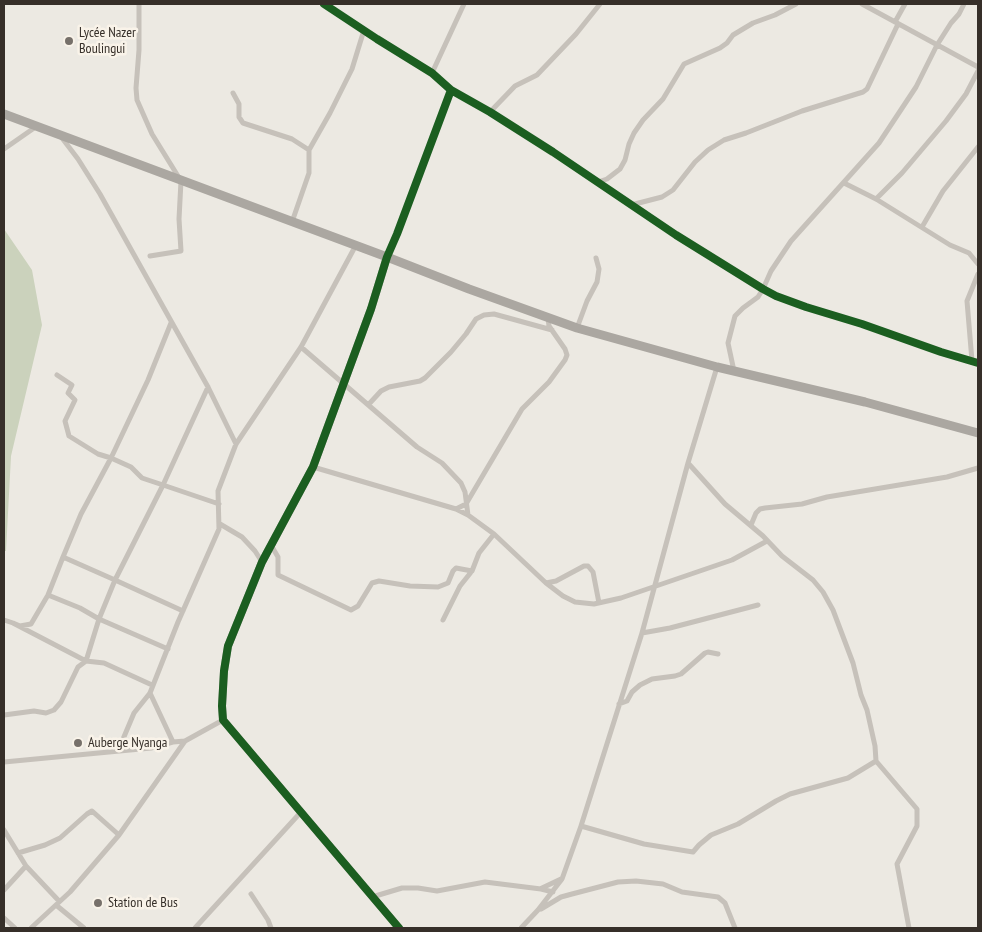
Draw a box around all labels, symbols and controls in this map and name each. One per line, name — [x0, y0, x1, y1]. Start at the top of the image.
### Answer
place label: Lycée Nazer Boulingui — [79, 25, 136, 58]
marker: Lycée Nazer Boulingui — [63, 35, 75, 47]
place label: Auberge Nyanga — [88, 735, 167, 751]
marker: Auberge Nyanga — [72, 737, 84, 749]
place label: Station de Bus — [108, 895, 178, 911]
marker: Station de Bus — [92, 897, 104, 909]

